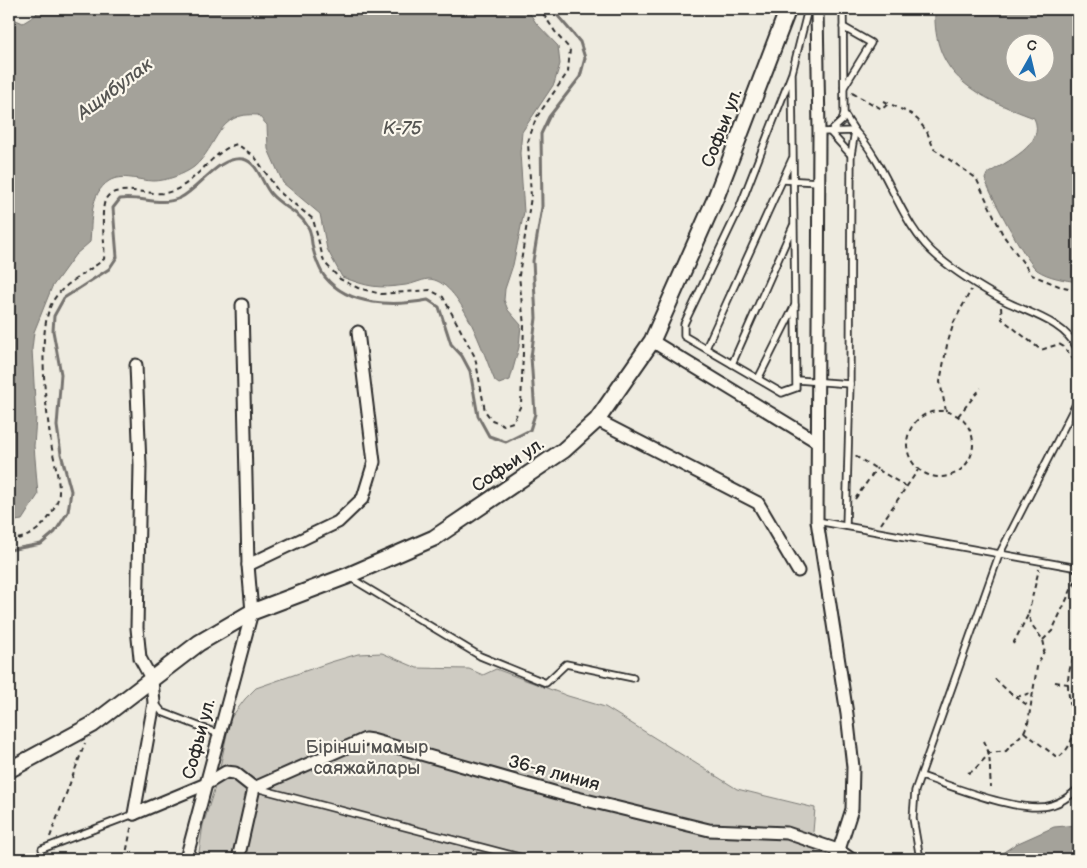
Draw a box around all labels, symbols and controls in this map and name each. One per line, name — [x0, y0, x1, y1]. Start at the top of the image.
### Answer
north arrow — [1004, 32, 1054, 82]
text: С — [1026, 37, 1038, 55]
water label: Ащибулак — [72, 52, 158, 126]
street label: Софьи ул. — [697, 86, 747, 170]
water label: К-75 — [383, 117, 423, 140]
street label: Софьи ул. — [468, 433, 548, 497]
street label: Софьи ул. — [178, 696, 220, 782]
park label: Бірінші мамыр саяжайлары — [306, 737, 428, 779]
street label: 36-я линия — [506, 751, 602, 795]

